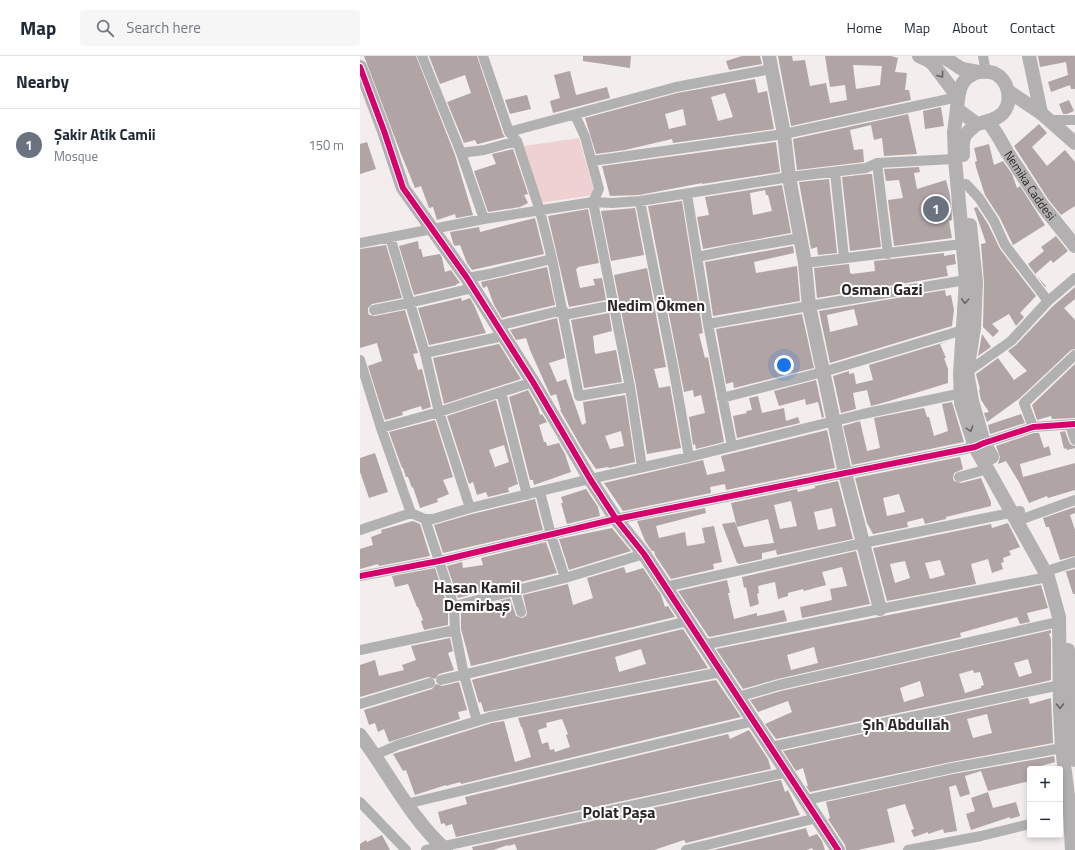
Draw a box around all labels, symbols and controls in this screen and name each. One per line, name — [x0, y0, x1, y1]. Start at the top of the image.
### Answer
search box — [80, 10, 360, 46]
text: Map — [20, 13, 56, 42]
text: Search here — [126, 16, 201, 39]
icon: search — [94, 17, 116, 39]
text: Home — [847, 17, 882, 38]
text: Map — [904, 17, 930, 38]
text: About — [952, 17, 988, 38]
text: Contact — [1010, 17, 1055, 38]
text: Nearby — [16, 69, 69, 95]
one-way arrow — [936, 70, 943, 77]
text: Şakir Atik Camii — [54, 123, 156, 146]
text: 1 — [25, 135, 33, 155]
text: 150 m — [308, 135, 344, 155]
text: Mosque — [54, 146, 98, 166]
street label: Nemika Caddesi — [1000, 147, 1061, 224]
pin: 1 — [923, 194, 949, 224]
district label: Osman Gazi — [841, 277, 923, 301]
district label: Nedim Ökmen — [607, 293, 705, 317]
one-way arrow — [960, 298, 969, 304]
your location — [774, 355, 794, 375]
one-way arrow — [965, 426, 974, 433]
district label: Hasan Kamil Demirbaş — [434, 575, 520, 617]
one-way arrow — [1056, 703, 1064, 709]
district label: Şıh Abdullah — [863, 712, 949, 736]
map controls — [1027, 766, 1063, 838]
button: + — [1027, 766, 1063, 802]
district label: Polat Paşa — [582, 800, 656, 824]
button: − — [1027, 802, 1063, 838]

